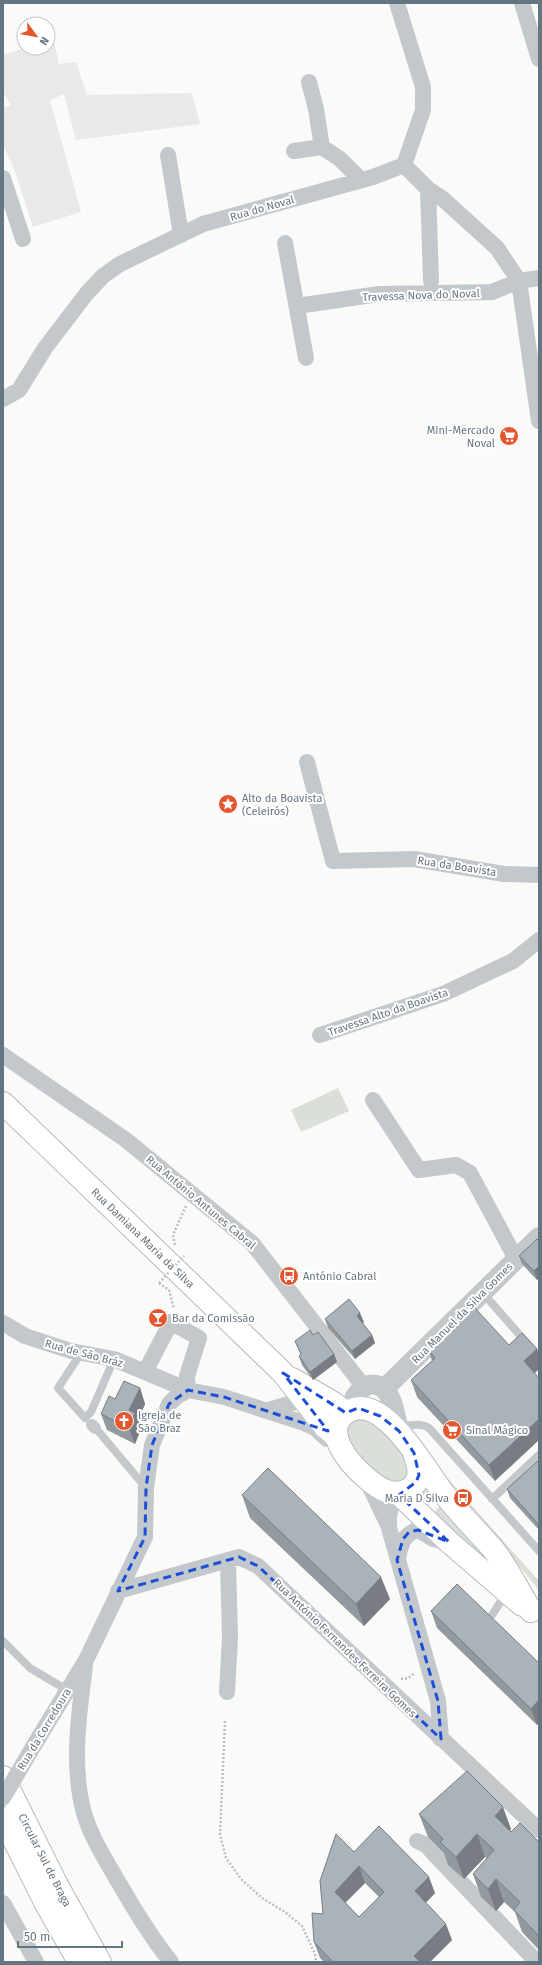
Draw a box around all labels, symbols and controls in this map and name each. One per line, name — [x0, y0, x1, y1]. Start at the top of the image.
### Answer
north arrow — [16, 16, 56, 56]
text: N — [37, 34, 52, 48]
street label: Rua do Noval — [229, 193, 296, 224]
street label: Travessa Nova do Noval — [362, 287, 480, 304]
place label: Mini-Mercado Noval — [427, 424, 495, 450]
supermarket icon: Mini-Mercado Noval — [498, 425, 520, 447]
place label: Alto da Boavista (Celeirós) — [242, 792, 323, 818]
place icon: Alto da Boavista (Celeirós) — [217, 793, 239, 815]
street label: Rua da Boavista — [416, 854, 497, 879]
street label: Travessa Alto da Boavista — [327, 986, 450, 1039]
street label: Rua António Antunes Cabral — [143, 1153, 258, 1252]
street label: Rua Damiana Maria da Silva — [88, 1186, 197, 1291]
street label: Rua Manuel da Silva Gomes — [409, 1260, 515, 1366]
bus stop icon: António Cabral — [278, 1265, 300, 1287]
place label: António Cabral — [303, 1270, 376, 1283]
bar icon: Bar da Comissão — [147, 1307, 169, 1329]
place label: Bar da Comissão — [172, 1312, 255, 1325]
street label: Rua de São Bráz — [43, 1337, 124, 1370]
place label: Igreja de São Braz — [138, 1409, 181, 1435]
church icon: Igreja de São Braz — [113, 1410, 135, 1432]
supermarket icon: Sinal Mágico — [441, 1419, 463, 1441]
place label: Sinal Mágico — [466, 1424, 528, 1437]
bus stop icon: Maria D Silva — [452, 1487, 474, 1509]
place label: Maria D Silva — [385, 1492, 449, 1505]
street label: Rua António Fernandes Ferreira Gomes — [271, 1576, 419, 1720]
street label: Rua da Corredoura — [15, 1686, 74, 1773]
street label: Circular Sul de Braga — [15, 1811, 74, 1909]
scale bar — [18, 1923, 122, 1949]
text: 50 m — [24, 1930, 50, 1944]

